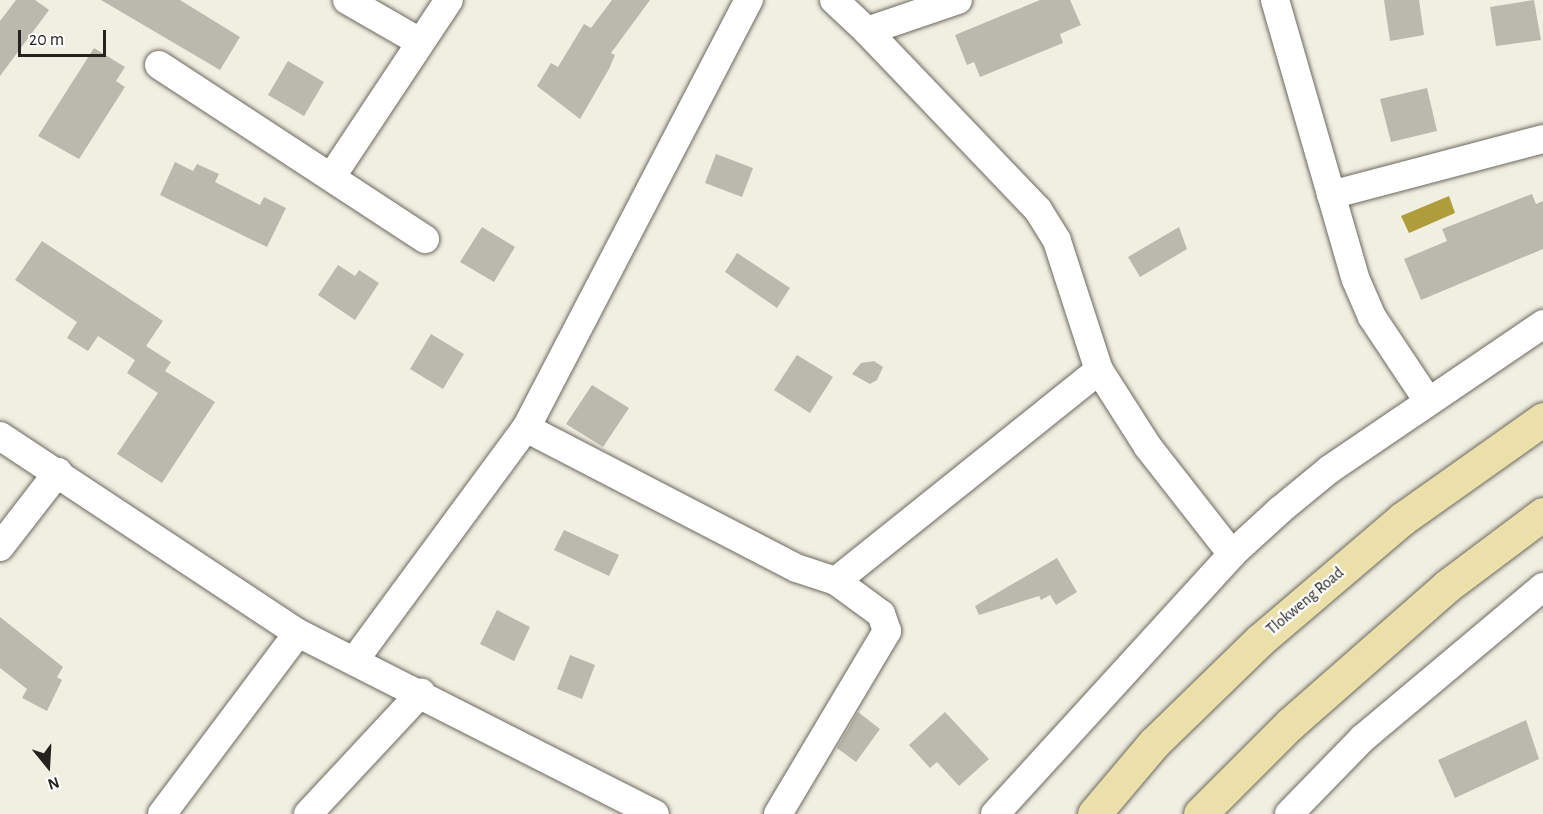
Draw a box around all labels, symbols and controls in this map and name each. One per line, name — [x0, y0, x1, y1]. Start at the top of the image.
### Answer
scale bar — [21, 18, 110, 56]
text: 20 m — [29, 31, 64, 49]
street label: Tlokweng Road — [1262, 563, 1348, 639]
north arrow — [18, 736, 78, 796]
text: N — [46, 774, 61, 792]

